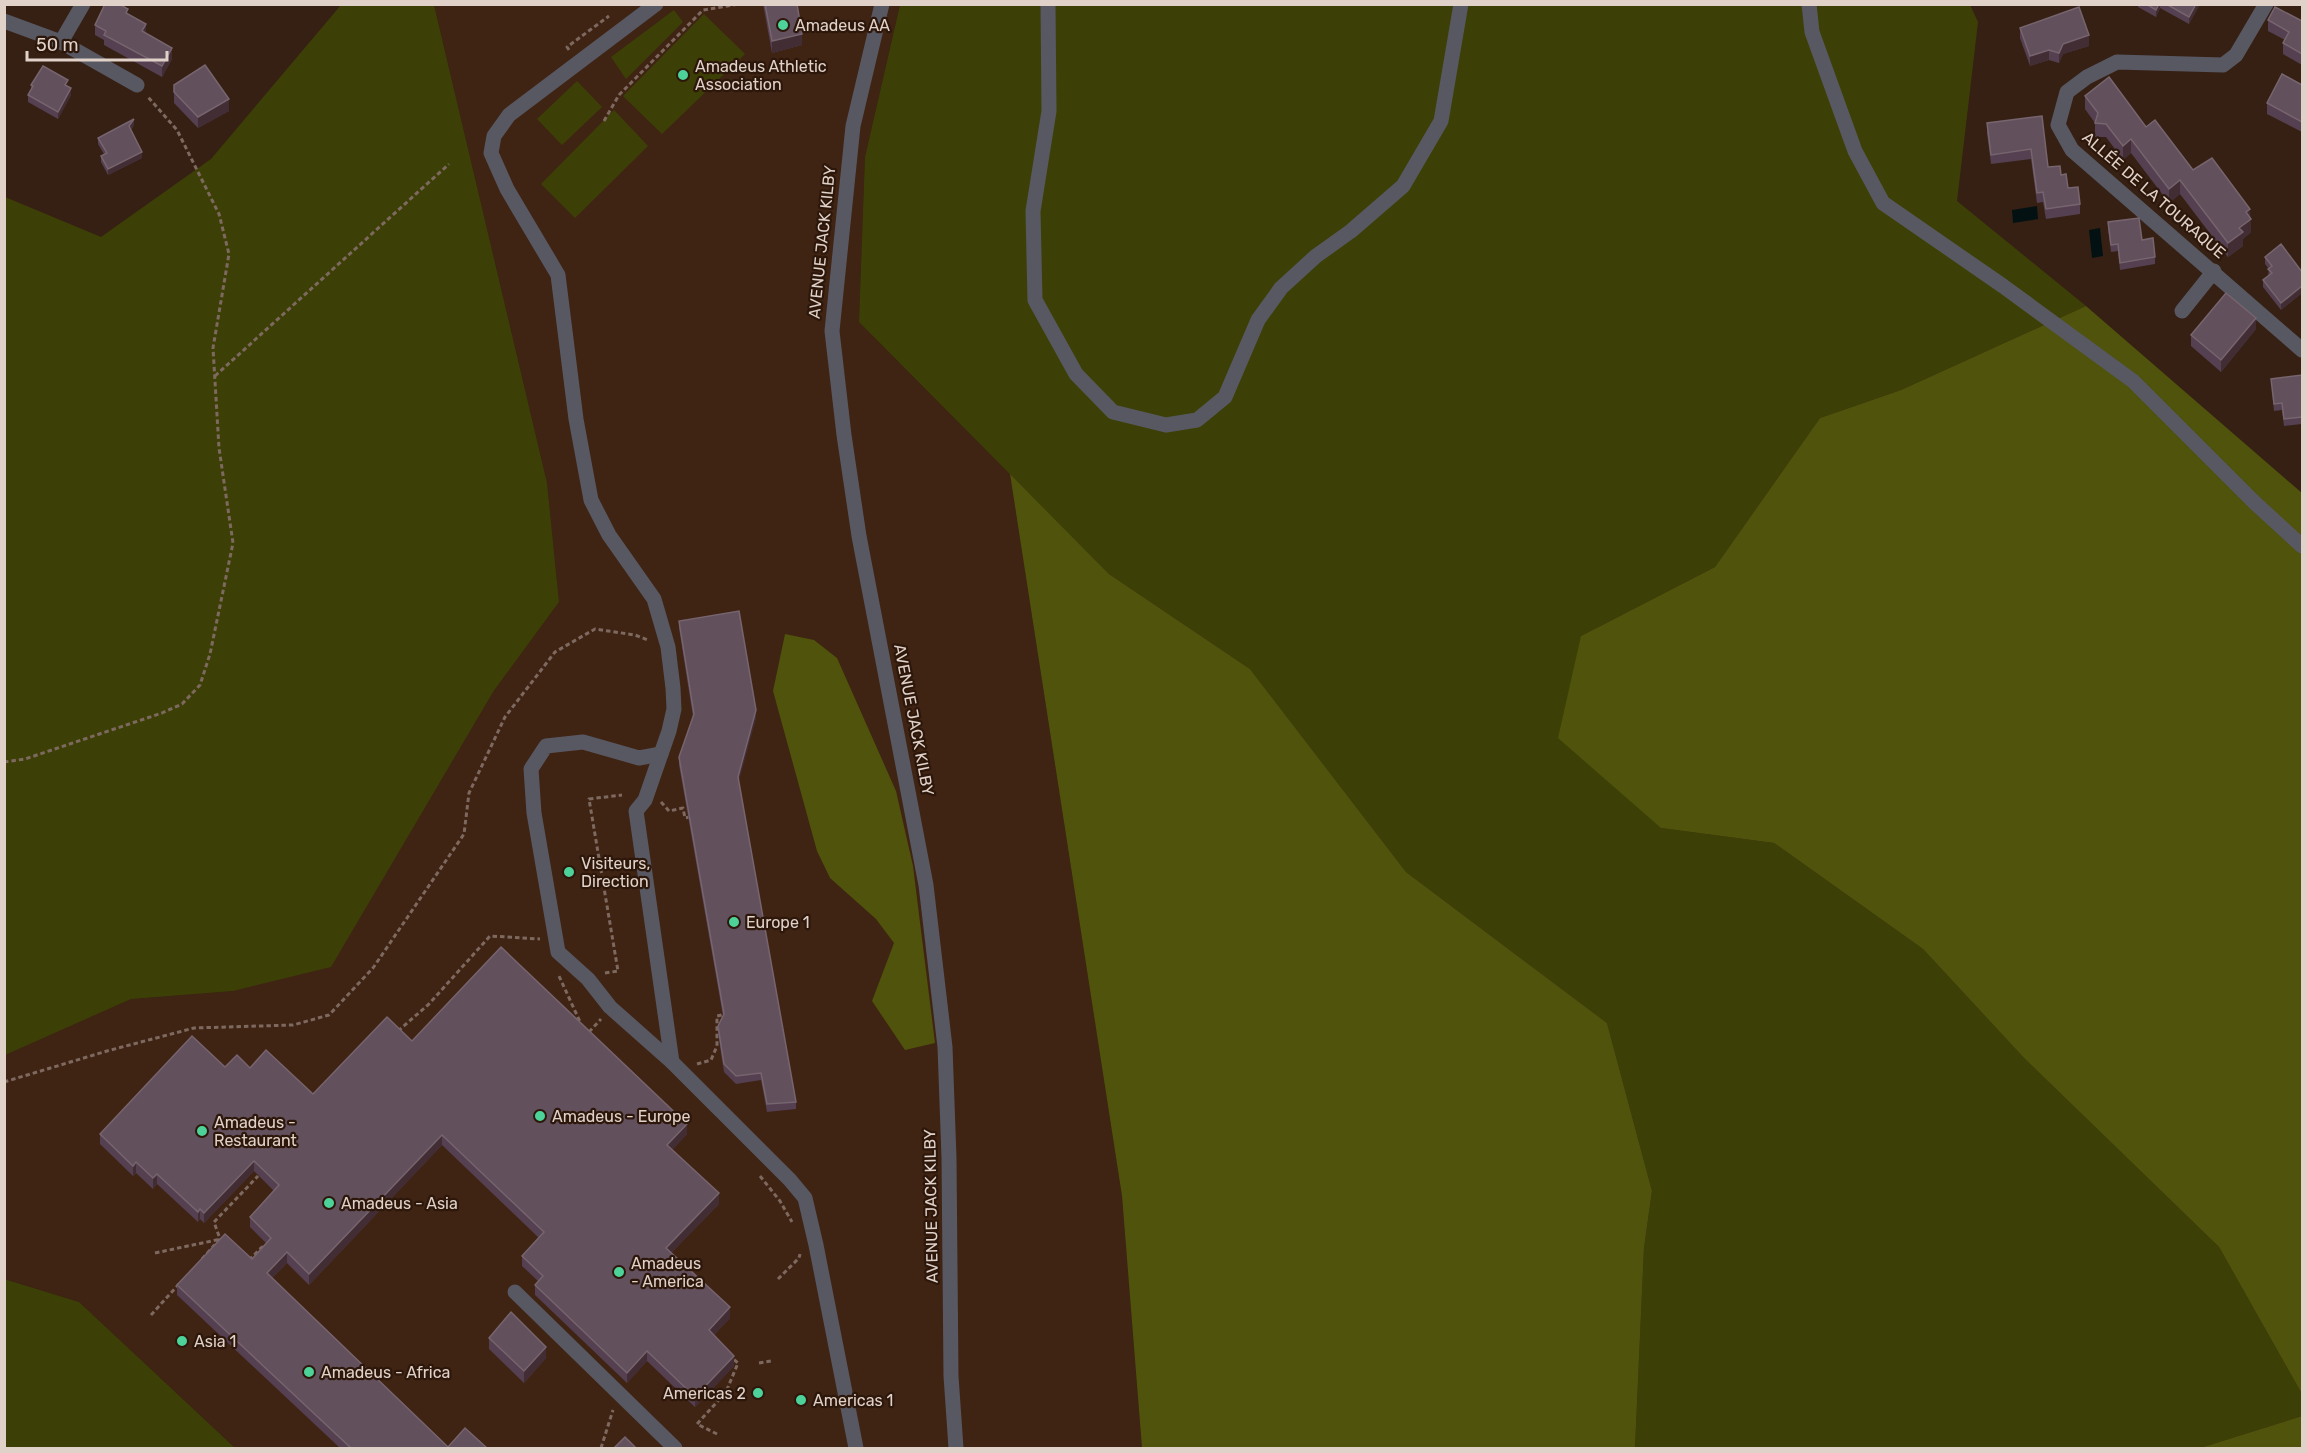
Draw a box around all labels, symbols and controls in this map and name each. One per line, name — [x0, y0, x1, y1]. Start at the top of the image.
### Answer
place label: Amadeus AA — [795, 16, 890, 35]
marker: Amadeus AA — [776, 18, 790, 32]
scale bar — [27, 24, 166, 62]
text: 50 m — [36, 34, 79, 56]
place label: Amadeus Athletic Association — [695, 57, 827, 94]
marker: Amadeus Athletic Association — [676, 68, 690, 82]
street label: ALLÉE DE LA TOURAQUE — [2079, 128, 2229, 262]
street label: AVENUE JACK KILBY — [804, 164, 840, 320]
street label: AVENUE JACK KILBY — [890, 642, 938, 798]
place label: Visiteurs, Direction — [581, 854, 650, 891]
marker: Visiteurs, Direction — [562, 865, 576, 879]
place label: Europe 1 — [746, 913, 810, 932]
marker: Europe 1 — [727, 915, 741, 929]
place label: Amadeus - Europe — [552, 1107, 691, 1126]
marker: Amadeus - Europe — [533, 1109, 547, 1123]
place label: Amadeus - Restaurant — [214, 1113, 297, 1150]
marker: Amadeus - Restaurant — [195, 1124, 209, 1138]
street label: AVENUE JACK KILBY — [920, 1129, 942, 1283]
place label: Amadeus - Asia — [341, 1194, 458, 1213]
marker: Amadeus - Asia — [322, 1196, 336, 1210]
place label: Amadeus - America — [631, 1254, 704, 1291]
marker: Amadeus - America — [612, 1265, 626, 1279]
place label: Asia 1 — [194, 1332, 236, 1351]
marker: Asia 1 — [175, 1334, 189, 1348]
place label: Amadeus - Africa — [321, 1363, 450, 1382]
marker: Amadeus - Africa — [302, 1365, 316, 1379]
place label: Americas 2 — [663, 1384, 746, 1403]
marker: Americas 2 — [751, 1386, 765, 1400]
place label: Americas 1 — [813, 1391, 893, 1410]
marker: Americas 1 — [794, 1393, 808, 1407]

